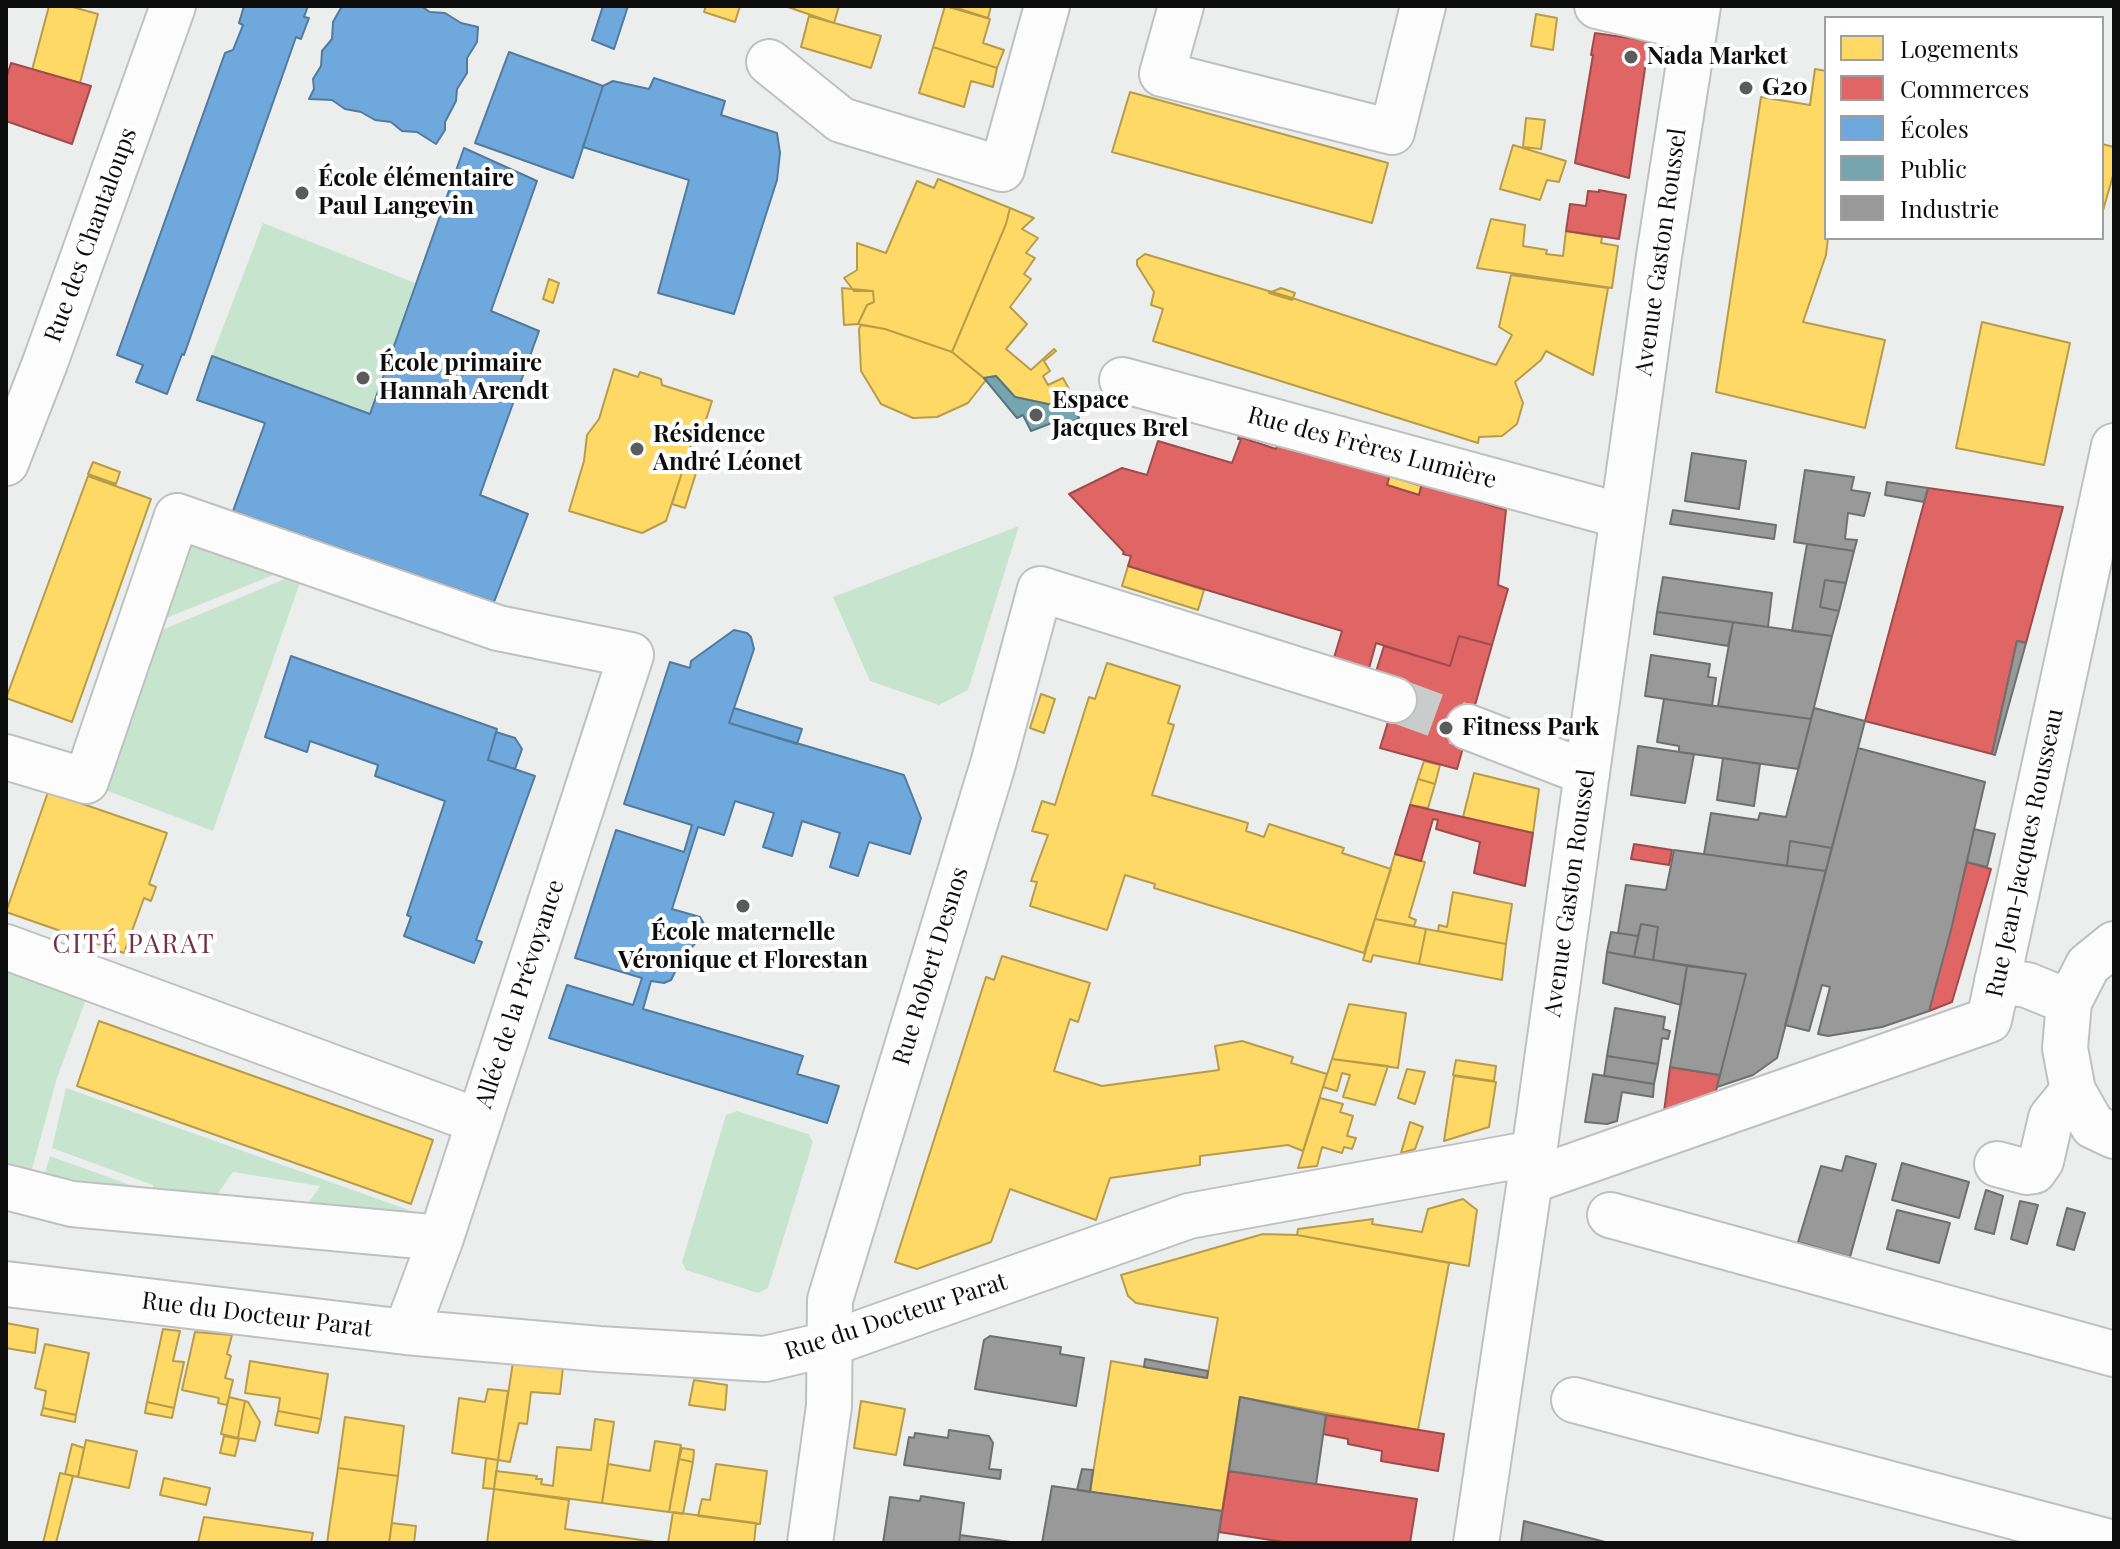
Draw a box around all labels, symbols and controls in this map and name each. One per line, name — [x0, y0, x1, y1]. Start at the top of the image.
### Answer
legend — [1824, 16, 2104, 240]
text: Logements — [1900, 32, 2019, 64]
place label: Nada Market — [1647, 43, 1788, 71]
marker: Nada Market — [1622, 48, 1640, 66]
text: Commerces — [1900, 72, 2029, 104]
place label: G20 — [1762, 74, 1808, 102]
marker: G20 — [1737, 79, 1755, 97]
text: Écoles — [1900, 112, 1969, 144]
street label: Rue des Chantaloups — [39, 124, 143, 346]
street label: Avenue Gaston Roussel — [1629, 126, 1693, 378]
text: Public — [1900, 152, 1967, 184]
place label: École élémentaire Paul Langevin — [318, 165, 514, 221]
marker: École élémentaire Paul Langevin — [293, 184, 311, 202]
text: Industrie — [1900, 192, 1999, 224]
place label: École primaire Hannah Arendt — [379, 350, 549, 406]
marker: École primaire Hannah Arendt — [354, 369, 372, 387]
place label: Espace Jacques Brel — [1052, 387, 1188, 443]
street label: Rue des Frères Lumière — [1244, 401, 1500, 495]
marker: Espace Jacques Brel — [1027, 406, 1045, 424]
place label: Résidence André Léonet — [653, 421, 802, 477]
marker: Résidence André Léonet — [628, 440, 646, 458]
street label: Rue Jean-Jacques Rousseau — [1980, 706, 2070, 1000]
place label: Fitness Park — [1462, 714, 1599, 742]
marker: Fitness Park — [1437, 719, 1455, 737]
street label: Avenue Gaston Roussel — [1538, 767, 1602, 1019]
street label: Rue Robert Desnos — [887, 864, 975, 1068]
street label: Allée de la Prévoyance — [469, 876, 571, 1112]
marker: École maternelle Véronique et Florestan — [734, 897, 752, 915]
place label: École maternelle Véronique et Florestan — [618, 919, 868, 975]
district label: CITÉ PARAT — [52, 929, 216, 961]
street label: Rue du Docteur Parat — [781, 1267, 1011, 1367]
street label: Rue du Docteur Parat — [140, 1287, 374, 1343]

